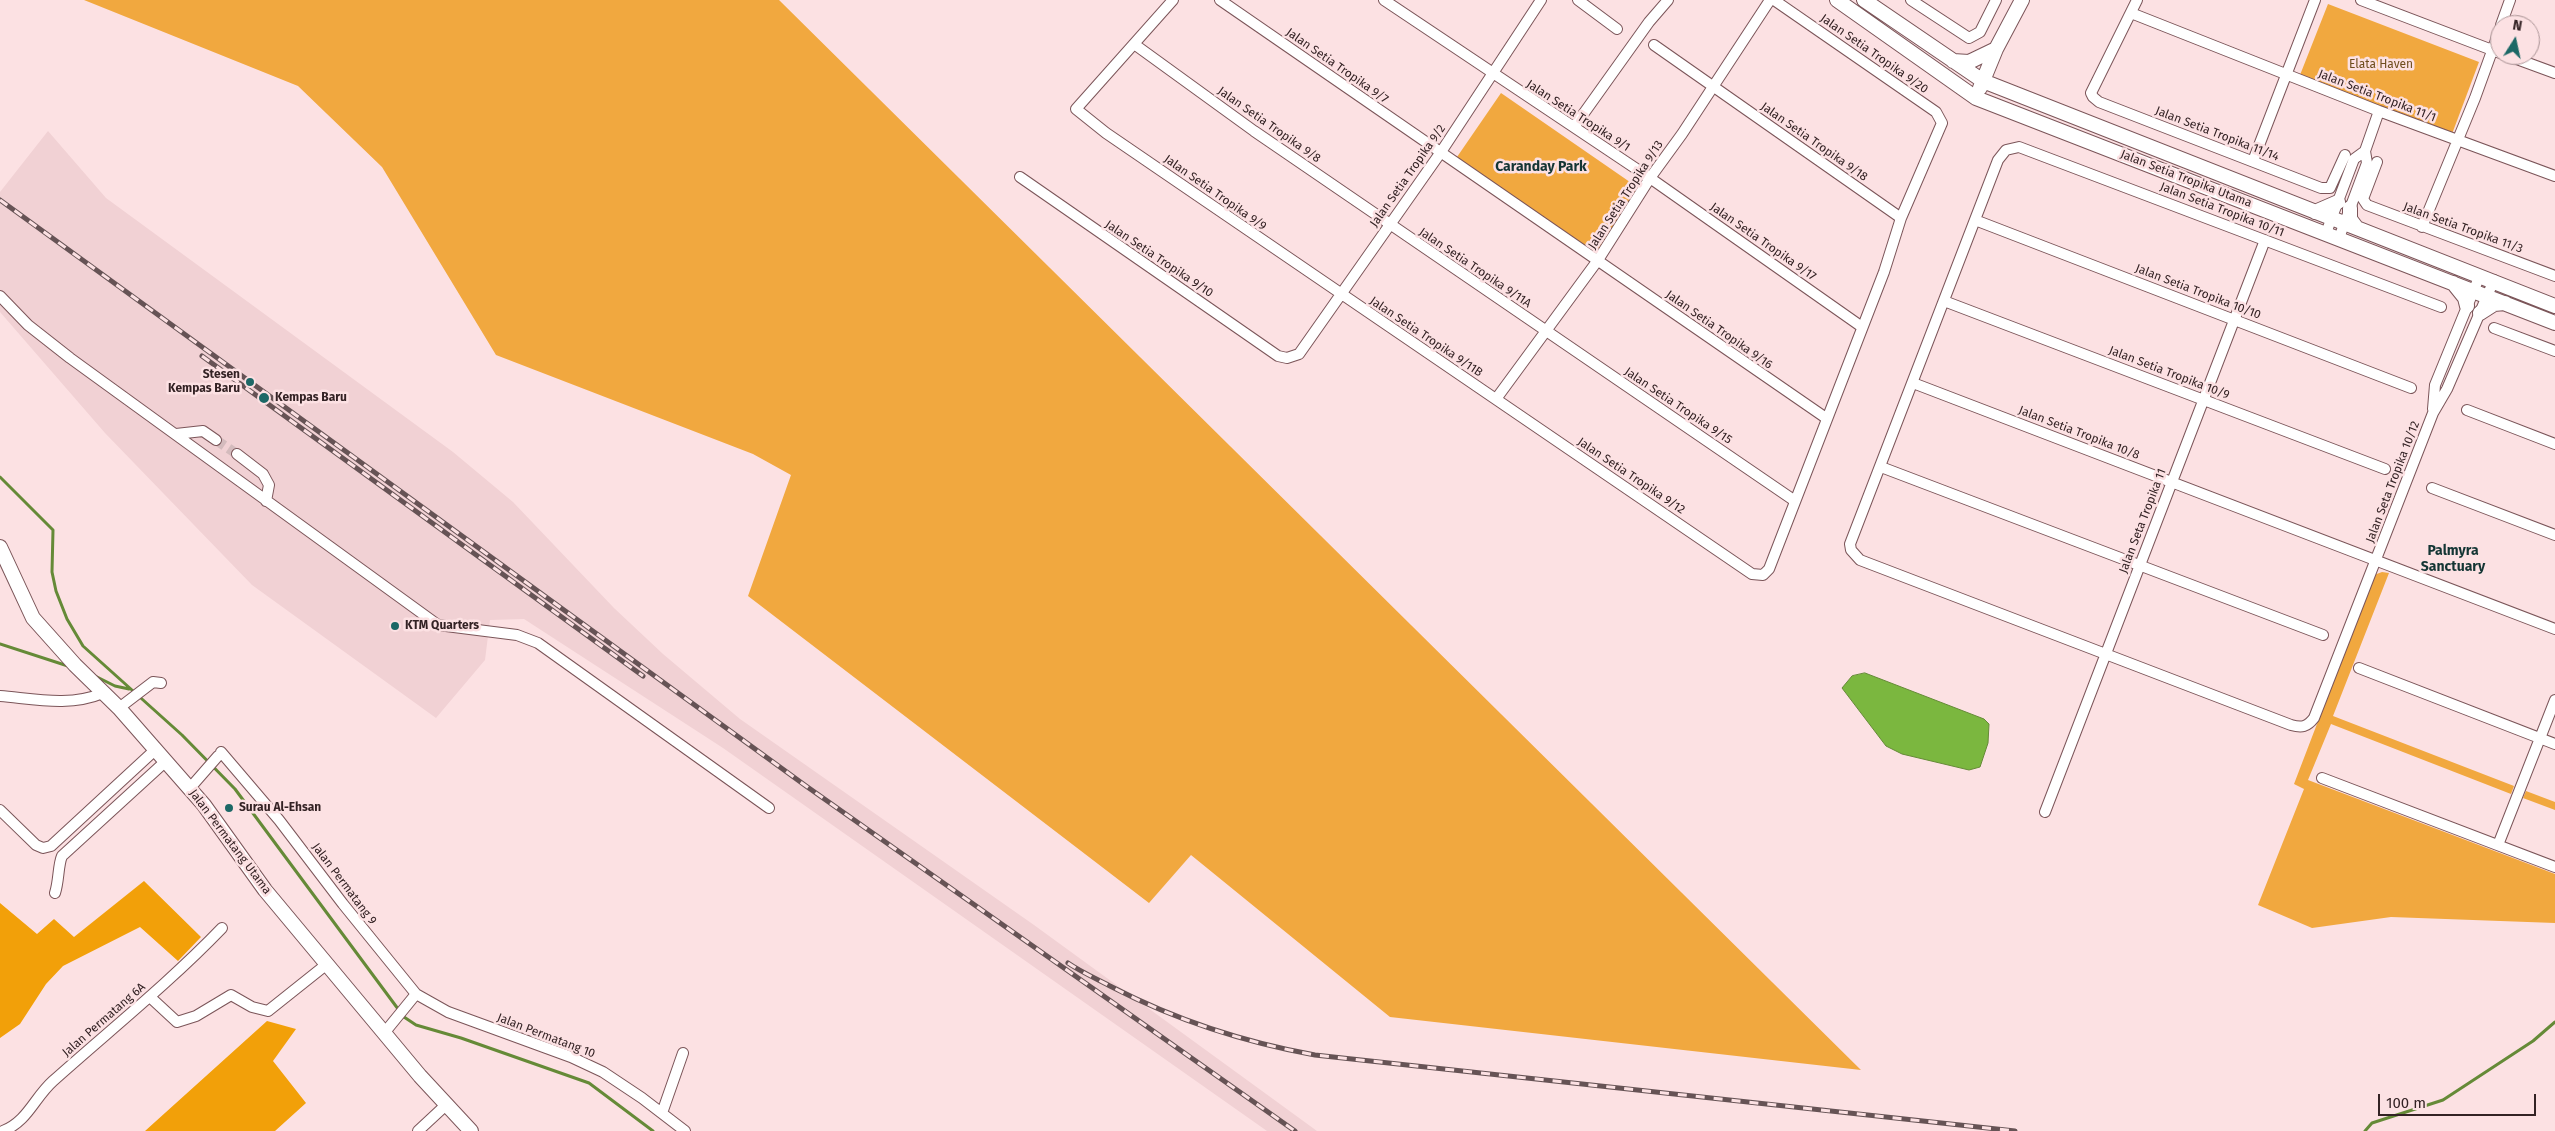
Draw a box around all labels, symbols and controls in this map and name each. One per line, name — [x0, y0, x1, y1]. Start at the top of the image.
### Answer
street label: Jalan Setia Tropika 9/20 — [1817, 11, 1931, 97]
north arrow — [2490, 15, 2540, 65]
text: N — [2511, 17, 2524, 35]
street label: Jalan Setia Tropika 9/7 — [1283, 25, 1391, 107]
park label: Elata Haven — [2349, 58, 2413, 72]
street label: Jalan Setia Tropika 11/1 — [2316, 67, 2438, 125]
street label: Jalan Setia Tropika 9/1 — [1524, 77, 1632, 155]
street label: Jalan Setia Tropika 9/8 — [1215, 84, 1323, 166]
street label: Jalan Setia Tropika 9/18 — [1758, 100, 1870, 184]
street label: Jalan Setia Tropika 11/14 — [2153, 104, 2281, 164]
street label: Jalan Setia Tropika 9/2 — [1367, 122, 1449, 230]
street label: Jalan Setia Tropika 9/13 — [1585, 138, 1667, 252]
street label: Jalan Setia Tropika Utama — [2118, 147, 2254, 211]
street label: Jalan Setia Tropika 9/9 — [1161, 152, 1269, 234]
district label: Caranday Park — [1495, 159, 1587, 175]
street label: Jalan Setia Tropika 10/11 — [2158, 180, 2286, 240]
street label: Jalan Setia Tropika 9/17 — [1707, 200, 1819, 284]
street label: Jalan Setia Tropika 11/3 — [2401, 200, 2525, 256]
street label: Jalan Setia Tropika 9/10 — [1102, 217, 1216, 301]
street label: Jalan Setia Tropika 9/11A — [1416, 225, 1534, 311]
street label: Jalan Setia Tropika 10/10 — [2133, 261, 2263, 323]
street label: Jalan Setia Tropika 9/16 — [1663, 288, 1775, 372]
street label: Jalan Setia Tropika 9/11B — [1367, 294, 1485, 380]
street label: Jalan Setia Tropika 10/9 — [2107, 343, 2231, 403]
street label: Jalan Setia Tropika 9/15 — [1621, 365, 1735, 447]
place label: Stesen Kempas Baru — [168, 368, 240, 396]
marker: Stesen Kempas Baru — [244, 376, 256, 388]
marker: Kempas Baru — [257, 391, 271, 405]
place label: Kempas Baru — [275, 391, 347, 405]
street label: Jalan Setia Tropika 10/8 — [2016, 403, 2142, 463]
street label: Jalan Seta Tropika 10/12 — [2363, 419, 2423, 545]
street label: Jalan Setia Tropika 9/12 — [1575, 435, 1687, 517]
street label: Jalan Seta Tropika 11 — [2116, 467, 2170, 575]
district label: Palmyra Sanctuary — [2421, 543, 2485, 576]
place label: KTM Quarters — [405, 619, 479, 633]
marker: KTM Quarters — [389, 620, 401, 632]
street label: Jalan Permatang Utama — [186, 787, 274, 897]
place label: Surau Al-Ehsan — [239, 801, 321, 815]
marker: Surau Al-Ehsan — [223, 802, 235, 814]
street label: Jalan Permatang 9 — [309, 840, 379, 928]
street label: Jalan Permatang 6A — [60, 980, 148, 1060]
street label: Jalan Permatang 10 — [495, 1011, 597, 1061]
scale bar — [2380, 1084, 2538, 1116]
text: 100 m — [2386, 1094, 2426, 1112]

